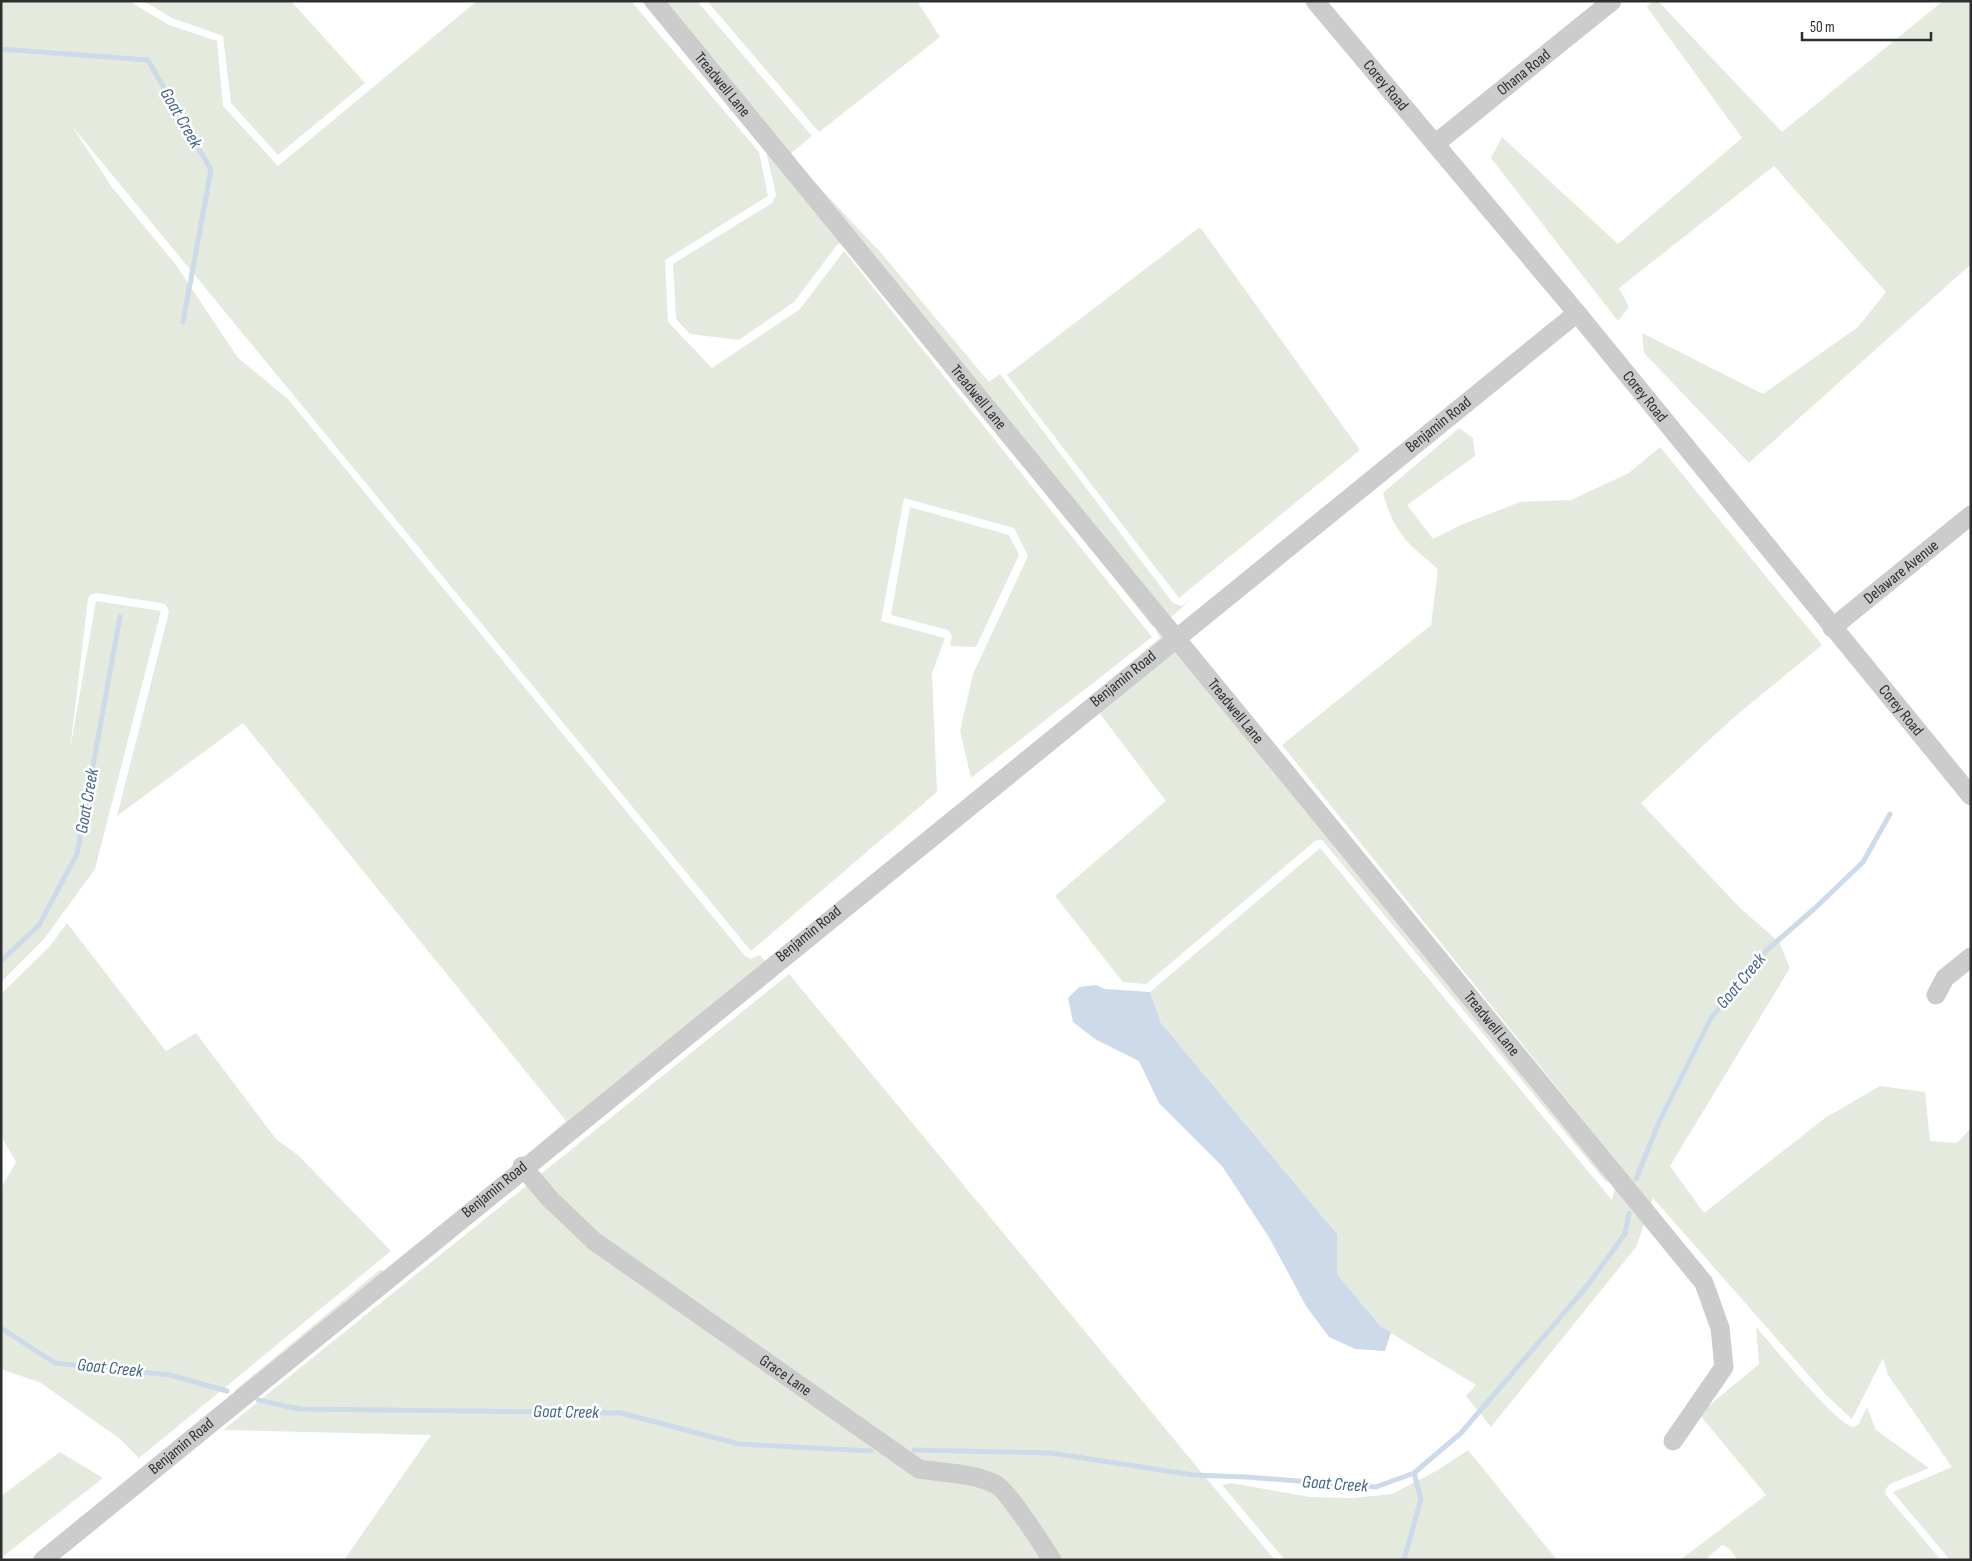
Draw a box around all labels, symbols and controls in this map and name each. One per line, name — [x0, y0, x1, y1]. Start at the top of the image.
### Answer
scale bar — [1802, 10, 1931, 42]
text: 50 m — [1810, 18, 1835, 37]
street label: Ohana Road — [1493, 45, 1554, 100]
street label: Treadwell Lane — [690, 48, 755, 121]
street label: Corey Road — [1359, 56, 1412, 114]
water label: Goat Creek — [155, 84, 207, 153]
street label: Treadwell Lane — [946, 361, 1011, 433]
street label: Corey Road — [1619, 367, 1671, 426]
street label: Benjamin Road — [1402, 392, 1475, 457]
street label: Delaware Avenue — [1860, 536, 1942, 608]
street label: Benjamin Road — [1086, 647, 1160, 711]
street label: Treadwell Lane — [1204, 675, 1268, 747]
street label: Corey Road — [1875, 681, 1927, 740]
water label: Goat Creek — [71, 766, 103, 835]
street label: Benjamin Road — [772, 901, 845, 966]
water label: Goat Creek — [1712, 948, 1771, 1013]
street label: Treadwell Lane — [1460, 987, 1524, 1060]
street label: Benjamin Road — [458, 1157, 531, 1222]
street label: Grace Lane — [756, 1351, 815, 1400]
water label: Goat Creek — [76, 1354, 145, 1382]
water label: Goat Creek — [533, 1401, 600, 1423]
street label: Benjamin Road — [145, 1414, 218, 1479]
water label: Goat Creek — [1301, 1471, 1370, 1497]

